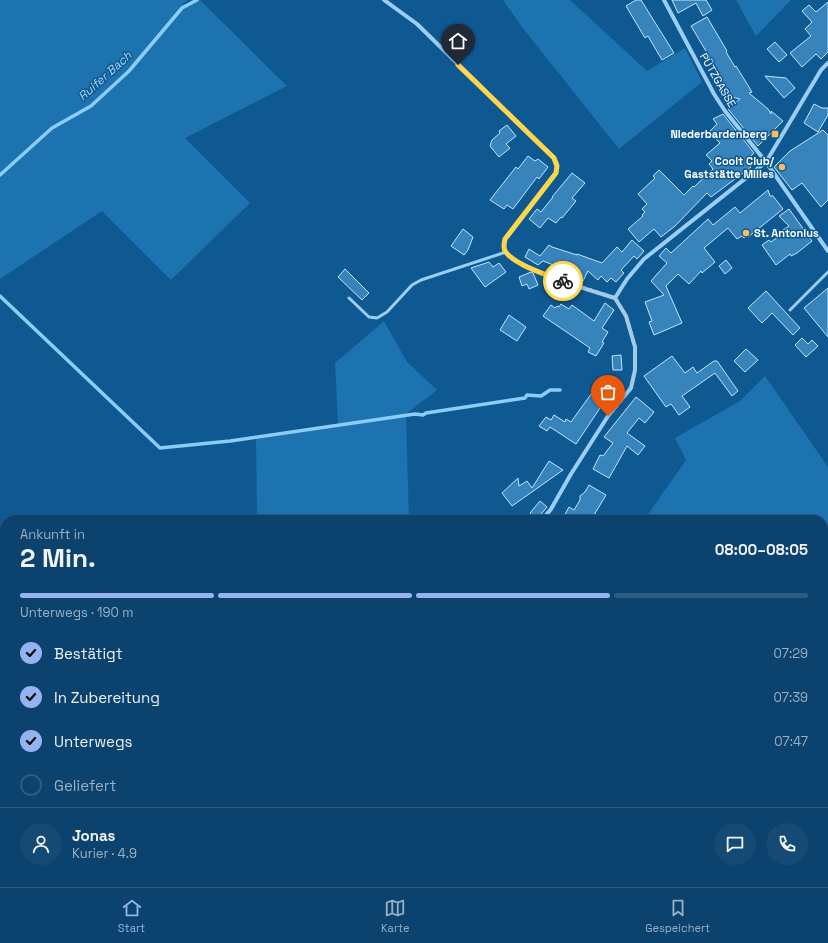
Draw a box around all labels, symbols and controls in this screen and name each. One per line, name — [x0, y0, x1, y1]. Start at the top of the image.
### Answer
pin — [441, 24, 475, 65]
icon: home — [447, 30, 469, 52]
water label: Ruifer Bach — [75, 47, 136, 104]
street label: PÜTZGASSE — [697, 50, 740, 110]
place label: Niederbardenberg — [670, 127, 767, 141]
marker: Niederbardenberg — [770, 129, 780, 139]
place label: Coolt Club/ Gaststätte Milles — [684, 154, 775, 181]
marker: Coolt Club/ Gaststätte Milles — [777, 162, 787, 172]
place label: St. Antonius — [754, 226, 819, 240]
marker: St. Antonius — [741, 228, 751, 238]
courier — [543, 261, 583, 301]
icon: bike — [552, 270, 574, 292]
pin — [591, 375, 625, 416]
icon: bag — [597, 381, 619, 403]
text: Ankunft in — [20, 526, 85, 543]
text: 08:00–08:05 — [715, 540, 808, 559]
text: 2 Min. — [20, 541, 96, 575]
text: Unterwegs · 190 m — [20, 604, 133, 621]
icon: check — [20, 642, 42, 664]
text: Bestätigt — [54, 644, 123, 663]
text: 07:29 — [774, 645, 808, 662]
icon: check — [20, 686, 42, 708]
text: In Zubereitung — [54, 688, 160, 707]
text: 07:39 — [773, 689, 808, 706]
icon: check — [20, 730, 42, 752]
text: Unterwegs — [54, 732, 132, 751]
text: 07:47 — [774, 733, 808, 750]
text: Geliefert — [54, 776, 116, 795]
button: person — [20, 823, 62, 865]
button: chat — [714, 823, 756, 865]
button: phone — [766, 823, 808, 865]
text: Jonas — [72, 826, 115, 845]
text: Kurier · 4.9 — [72, 845, 137, 862]
tab: Start — [118, 897, 145, 935]
tab: Karte — [381, 897, 409, 935]
tab: Gespeichert — [645, 897, 710, 935]

